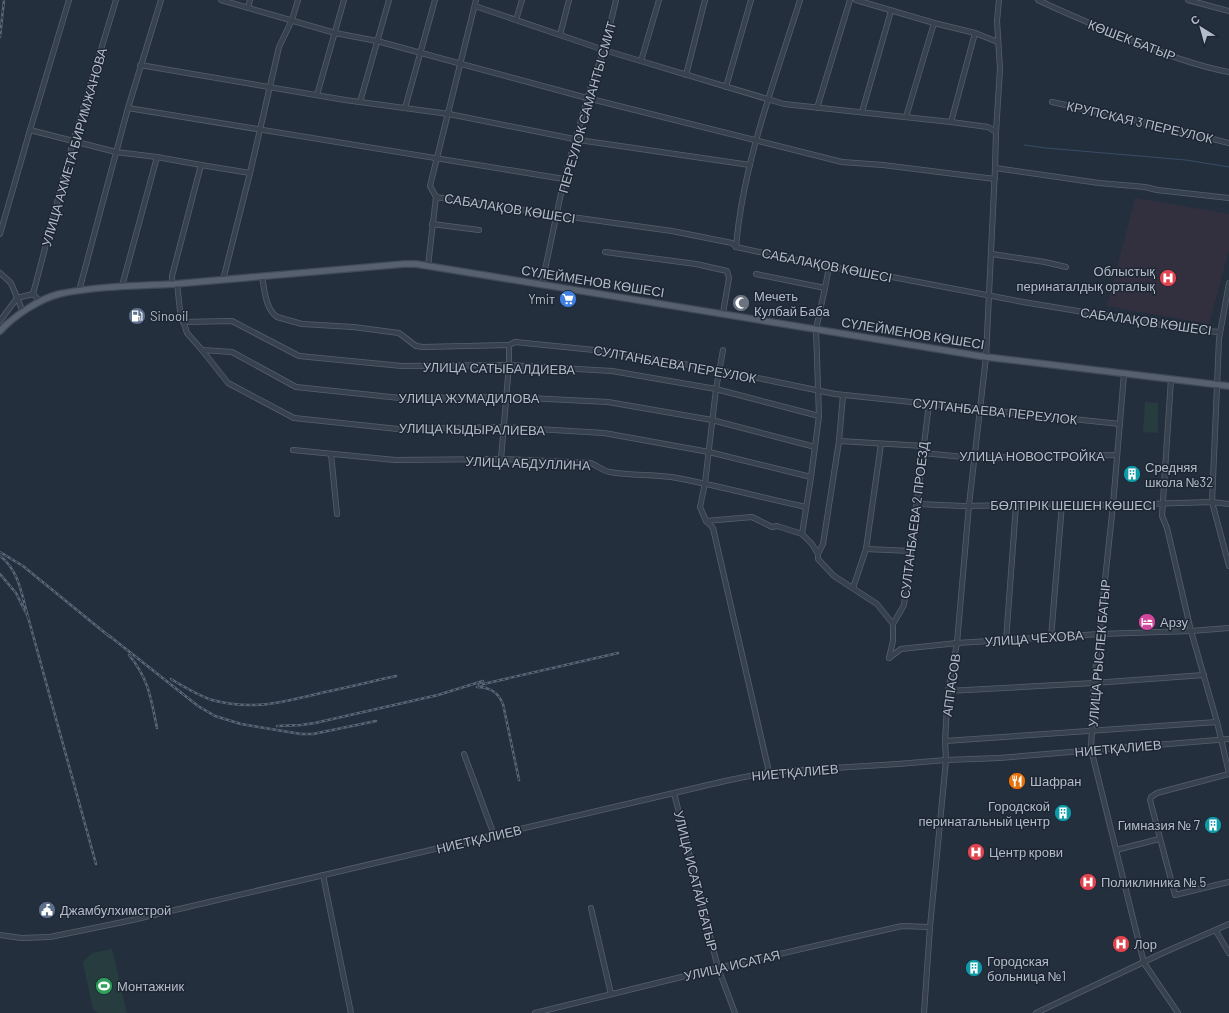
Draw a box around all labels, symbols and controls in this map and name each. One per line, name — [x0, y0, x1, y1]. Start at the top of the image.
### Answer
north arrow — [1181, 8, 1221, 48]
text: С — [1188, 12, 1202, 27]
street label: КӨШЕК БАТЫР — [1086, 16, 1178, 64]
street label: ПЕРЕУЛОК САМАНТЫ СМИТ — [555, 19, 619, 195]
street label: УЛИЦА АХМЕТА БИРИМЖАНОВА — [38, 45, 110, 248]
street label: КРУПСКАЯ 3 ПЕРЕУЛОК — [1065, 97, 1215, 147]
street label: САБАЛАҚОВ КӨШЕСІ — [443, 190, 577, 226]
street label: САБАЛАҚОВ КӨШЕСІ — [760, 245, 894, 285]
street label: СҮЛЕЙМЕНОВ КӨШЕСІ — [520, 262, 666, 300]
place label: Облыстық перинаталдық орталық — [1016, 263, 1155, 294]
hospital icon: Облыстық перинаталдық орталық — [1158, 268, 1178, 288]
place label: Мечеть Кулбай Баба — [754, 288, 831, 319]
supermarket icon: Ymiт — [558, 289, 578, 309]
place label: Ymiт — [528, 291, 555, 307]
mosque icon: Мечеть Кулбай Баба — [731, 293, 751, 313]
street label: САБАЛАҚОВ КӨШЕСІ — [1079, 304, 1213, 338]
fuel station icon: Sinooil — [127, 306, 147, 326]
place label: Sinooil — [150, 308, 188, 324]
street label: СҮЛЕЙМЕНОВ КӨШЕСІ — [840, 314, 986, 352]
street label: СУЛТАНБАЕВА ПЕРЕУЛОК — [592, 342, 758, 386]
street label: УЛИЦА САТЫБАЛДИЕВА — [423, 359, 576, 377]
street label: УЛИЦА ЖУМАДИЛОВА — [399, 390, 540, 406]
street label: СУЛТАНБАЕВА ПЕРЕУЛОК — [912, 394, 1078, 428]
street label: УЛИЦА КЫДЫРАЛИЕВА — [399, 420, 546, 438]
street label: СУЛТАНБАЕВА 2 ПРОЕЗД — [896, 440, 932, 600]
street label: УЛИЦА НОВОСТРОЙКА — [959, 448, 1105, 464]
street label: УЛИЦА АБДУЛЛИНА — [465, 453, 591, 473]
place label: Средняя школа №32 — [1145, 459, 1213, 490]
building icon: Средняя школа №32 — [1122, 464, 1142, 484]
street label: БӨЛТІРІК ШЕШЕН КӨШЕСІ — [990, 497, 1156, 513]
street label: УЛИЦА РЫСПЕК БАТЫР — [1085, 578, 1113, 728]
hotel icon: Арзу — [1137, 612, 1157, 632]
place label: Арзу — [1160, 614, 1189, 630]
street label: УЛИЦА ЧЕХОВА — [984, 627, 1084, 649]
street label: АППАСОВ — [939, 652, 963, 718]
street label: НИЕТҚАЛИЕВ — [1074, 736, 1162, 760]
street label: НИЕТҚАЛИЕВ — [751, 760, 839, 784]
restaurant icon: Шафран — [1007, 771, 1027, 791]
place label: Шафран — [1030, 773, 1081, 789]
place label: Городской перинатальный центр — [918, 798, 1050, 829]
building icon: Городской перинатальный центр — [1053, 803, 1073, 823]
street label: УЛИЦА ИСАТАЙ БАТЫР — [671, 809, 721, 953]
building icon: Гимназия № 7 — [1203, 815, 1223, 835]
place label: Гимназия № 7 — [1118, 817, 1200, 833]
street label: НИЕТҚАЛИЕВ — [435, 821, 523, 857]
hospital icon: Центр крови — [966, 842, 986, 862]
place label: Центр крови — [989, 844, 1063, 860]
hospital icon: Поликлиника № 5 — [1078, 872, 1098, 892]
place label: Поликлиника № 5 — [1101, 874, 1207, 890]
public building icon: Джамбулхимстрой — [37, 900, 57, 920]
place label: Джамбулхимстрой — [60, 902, 171, 918]
hospital icon: Лор — [1111, 934, 1131, 954]
place label: Лор — [1134, 936, 1157, 952]
street label: УЛИЦА ИСАТАЯ — [682, 946, 782, 984]
place label: Городская больница №1 — [987, 953, 1066, 984]
building icon: Городская больница №1 — [964, 958, 984, 978]
sports icon: Монтажник — [94, 976, 114, 996]
place label: Монтажник — [117, 978, 185, 994]

